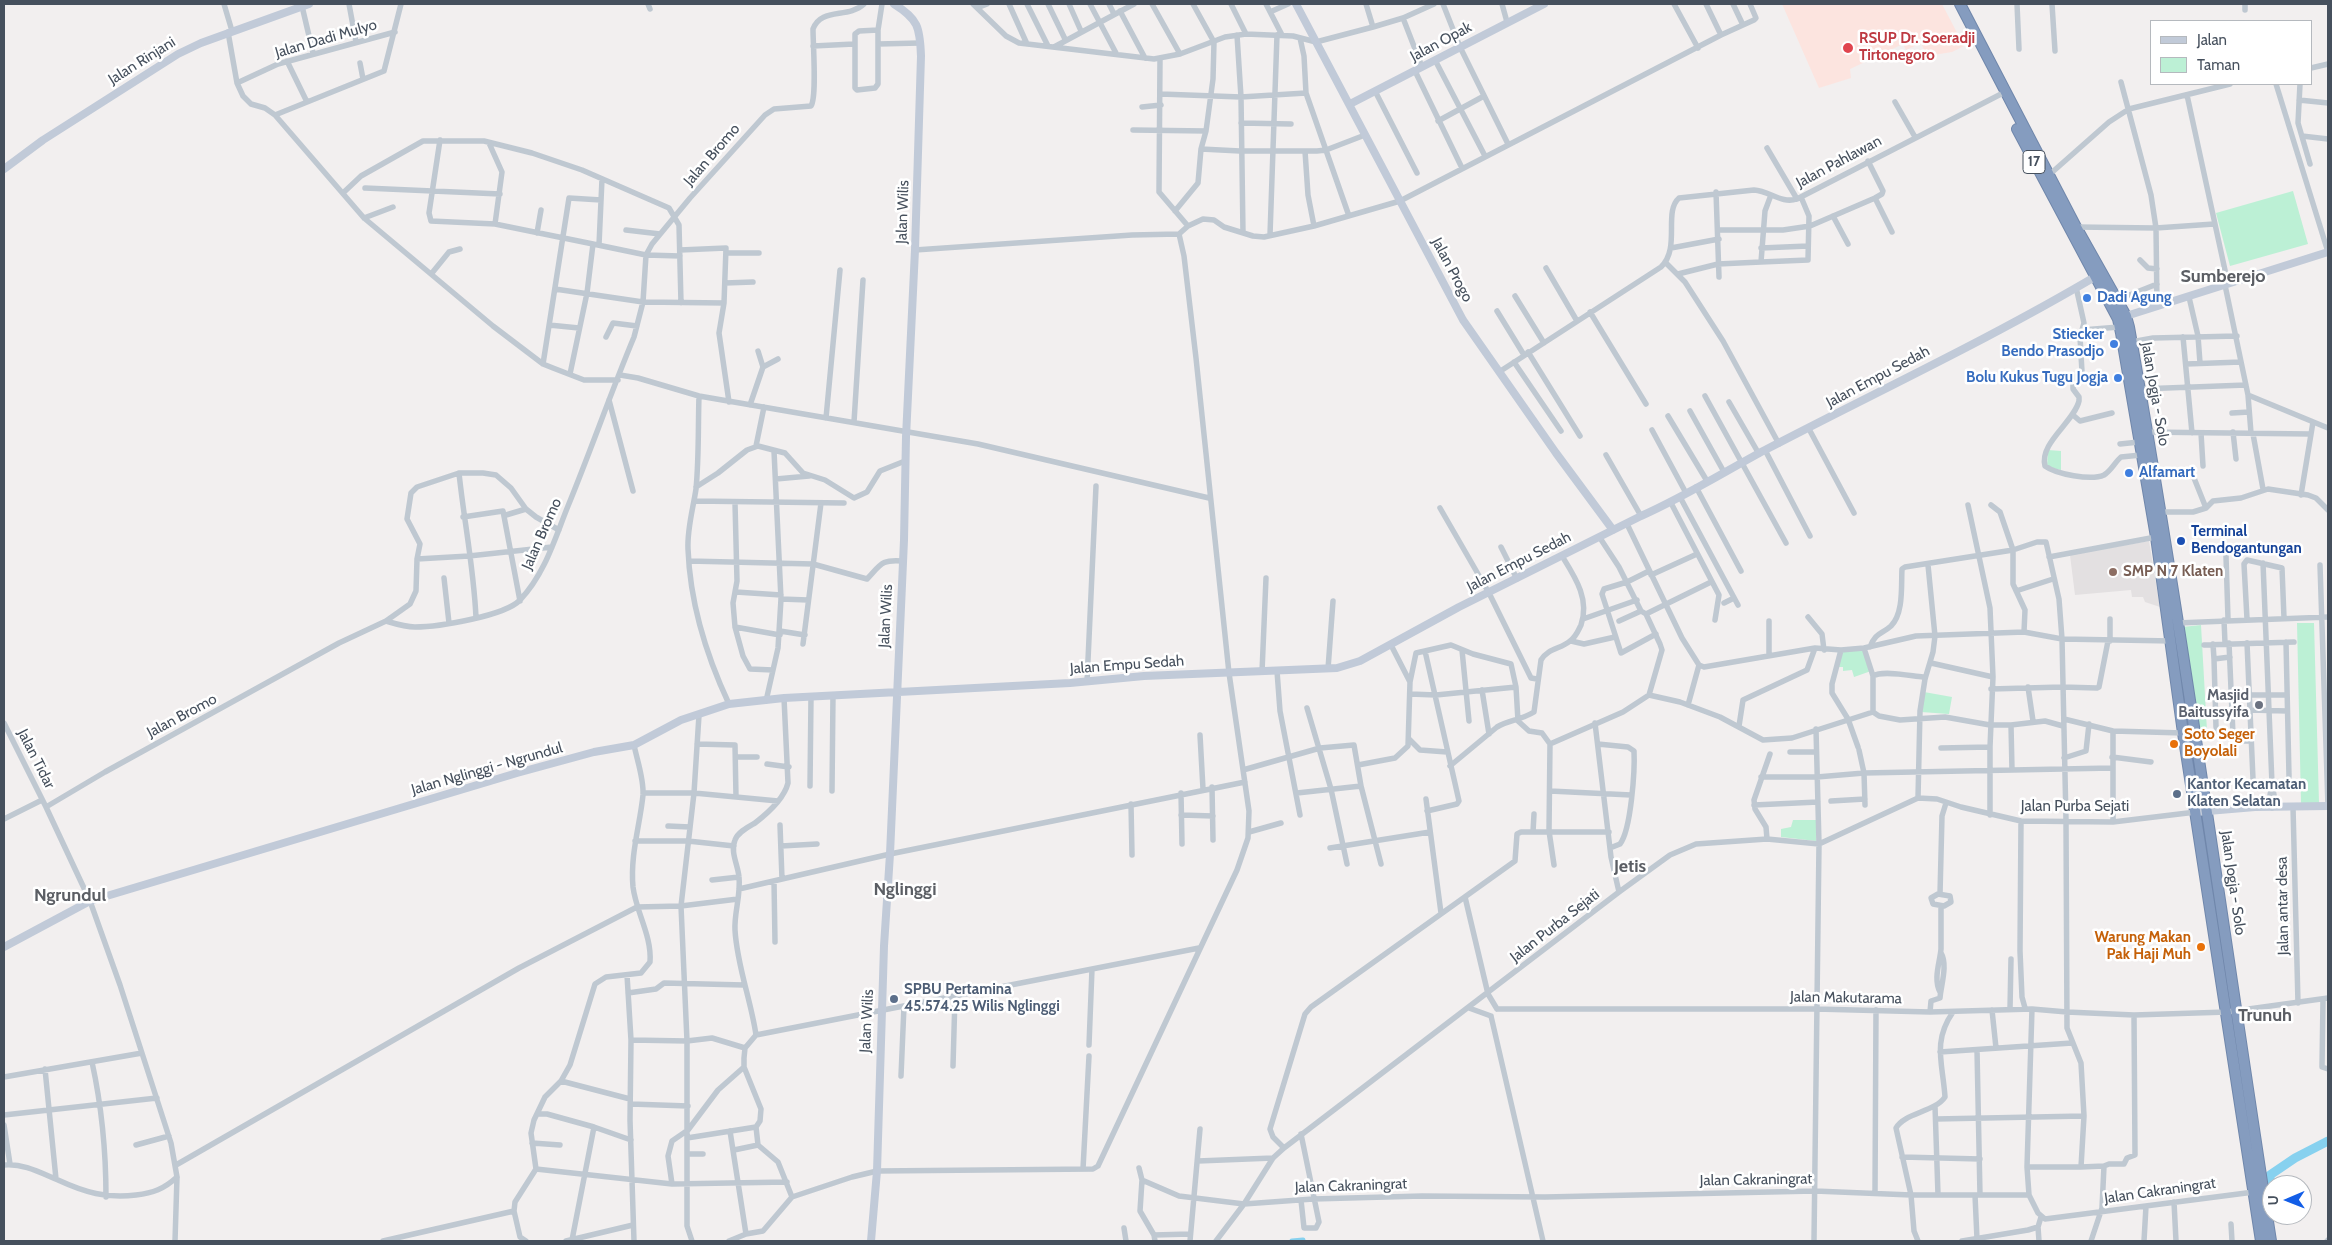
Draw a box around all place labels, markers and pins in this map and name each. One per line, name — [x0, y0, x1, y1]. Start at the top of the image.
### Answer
place label: RSUP Dr. Soeradji Tirtonegoro — [1859, 30, 1975, 65]
marker: RSUP Dr. Soeradji Tirtonegoro — [1841, 41, 1855, 55]
place label: Dadi Agung — [2097, 289, 2172, 307]
marker: Dadi Agung — [2081, 292, 2093, 304]
place label: Stiecker Bendo Prasodjo — [2001, 326, 2104, 361]
marker: Stiecker Bendo Prasodjo — [2108, 338, 2120, 350]
place label: Bolu Kukus Tugu Jogja — [1966, 369, 2108, 387]
marker: Bolu Kukus Tugu Jogja — [2112, 372, 2124, 384]
place label: Alfamart — [2139, 464, 2195, 482]
marker: Alfamart — [2123, 467, 2135, 479]
place label: Terminal Bendogantungan — [2191, 523, 2302, 558]
marker: Terminal Bendogantungan — [2175, 535, 2187, 547]
place label: SMP N 7 Klaten — [2123, 563, 2223, 581]
marker: SMP N 7 Klaten — [2107, 566, 2119, 578]
place label: Masjid Baitussyifa — [2178, 687, 2249, 722]
marker: Masjid Baitussyifa — [2253, 699, 2265, 711]
place label: Soto Seger Boyolali — [2184, 726, 2255, 761]
marker: Soto Seger Boyolali — [2168, 738, 2180, 750]
place label: Kantor Kecamatan Klaten Selatan — [2187, 776, 2306, 811]
marker: Kantor Kecamatan Klaten Selatan — [2171, 788, 2183, 800]
place label: Warung Makan Pak Haji Muh — [2094, 929, 2191, 964]
marker: Warung Makan Pak Haji Muh — [2195, 941, 2207, 953]
place label: SPBU Pertamina 45.574.25 Wilis Nglinggi — [904, 981, 1060, 1016]
marker: SPBU Pertamina 45.574.25 Wilis Nglinggi — [888, 993, 900, 1005]

